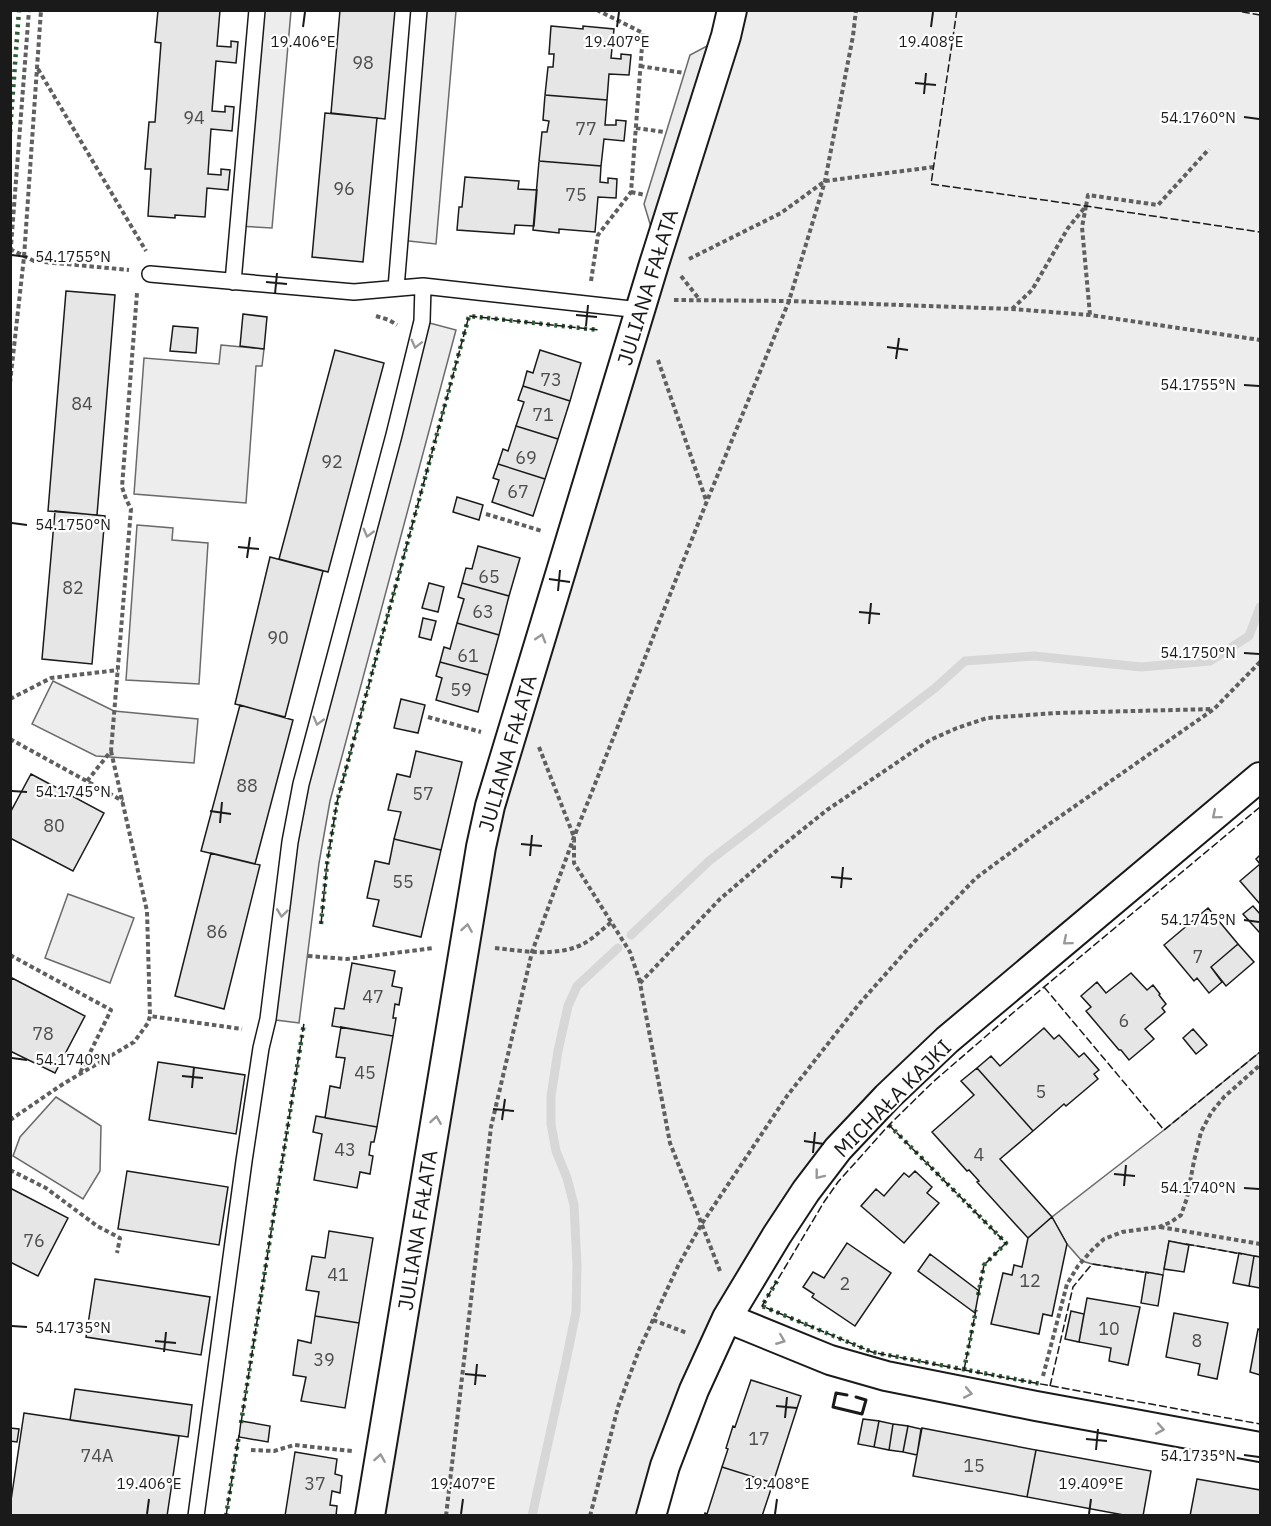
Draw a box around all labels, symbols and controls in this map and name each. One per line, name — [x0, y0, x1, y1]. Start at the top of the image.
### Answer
text: 19.406°E — [271, 32, 335, 51]
text: 19.407°E — [585, 32, 649, 51]
text: 19.408°E — [899, 32, 963, 51]
house number: 98 — [352, 51, 374, 74]
house number: 94 — [183, 106, 205, 129]
text: 54.1760°N — [1160, 108, 1236, 127]
house number: 77 — [575, 117, 597, 140]
house number: 96 — [333, 177, 355, 200]
house number: 75 — [565, 183, 587, 206]
street label: JULIANA FAŁATA — [610, 205, 684, 369]
text: 54.1755°N — [35, 247, 111, 266]
one-way arrow — [410, 339, 423, 349]
house number: 73 — [540, 368, 562, 391]
text: 54.1755°N — [1160, 375, 1236, 394]
house number: 84 — [71, 392, 93, 415]
house number: 71 — [532, 403, 554, 426]
house number: 69 — [515, 446, 537, 469]
house number: 92 — [321, 450, 343, 473]
house number: 67 — [507, 480, 529, 503]
text: 54.1750°N — [35, 515, 111, 534]
one-way arrow — [362, 528, 375, 538]
house number: 65 — [478, 565, 500, 588]
house number: 82 — [62, 576, 84, 599]
house number: 63 — [472, 600, 494, 623]
house number: 90 — [267, 626, 289, 649]
one-way arrow — [534, 633, 546, 644]
text: 54.1750°N — [1160, 643, 1236, 662]
house number: 61 — [457, 644, 479, 667]
street label: JULIANA FAŁATA — [471, 671, 543, 835]
house number: 59 — [450, 678, 472, 701]
one-way arrow — [312, 716, 325, 726]
house number: 88 — [236, 774, 258, 797]
text: 54.1745°N — [35, 782, 111, 801]
house number: 57 — [412, 782, 434, 805]
one-way arrow — [1212, 808, 1223, 819]
house number: 80 — [43, 814, 65, 837]
house number: 55 — [392, 870, 414, 893]
one-way arrow — [276, 908, 288, 917]
text: 54.1745°N — [1160, 910, 1236, 929]
house number: 86 — [206, 920, 228, 943]
one-way arrow — [461, 923, 473, 933]
one-way arrow — [1063, 933, 1074, 944]
house number: 7 — [1193, 945, 1203, 968]
house number: 47 — [362, 985, 384, 1008]
house number: 6 — [1119, 1009, 1129, 1032]
house number: 78 — [32, 1022, 54, 1045]
street label: MICHAŁA KAJKI — [827, 1033, 957, 1163]
text: 54.1740°N — [35, 1050, 111, 1069]
house number: 45 — [354, 1061, 376, 1084]
house number: 5 — [1036, 1080, 1046, 1103]
one-way arrow — [429, 1116, 441, 1125]
house number: 43 — [334, 1138, 356, 1161]
house number: 4 — [974, 1143, 985, 1166]
street label: JULIANA FAŁATA — [390, 1148, 444, 1312]
one-way arrow — [815, 1168, 826, 1179]
text: 54.1740°N — [1160, 1178, 1236, 1197]
house number: 76 — [23, 1229, 45, 1252]
house number: 41 — [327, 1263, 349, 1286]
house number: 12 — [1019, 1269, 1041, 1292]
house number: 2 — [840, 1272, 850, 1295]
house number: 10 — [1098, 1317, 1120, 1340]
text: 54.1735°N — [35, 1318, 111, 1337]
house number: 8 — [1192, 1329, 1202, 1352]
one-way arrow — [775, 1333, 786, 1345]
house number: 39 — [313, 1348, 335, 1371]
one-way arrow — [963, 1386, 973, 1399]
one-way arrow — [1155, 1422, 1165, 1435]
house number: 17 — [748, 1427, 770, 1450]
house number: 74A — [80, 1444, 114, 1467]
text: 54.1735°N — [1160, 1446, 1236, 1465]
one-way arrow — [373, 1453, 386, 1463]
house number: 15 — [963, 1454, 985, 1477]
house number: 37 — [304, 1472, 326, 1495]
text: 19.406°E — [117, 1474, 181, 1493]
text: 19.407°E — [431, 1474, 495, 1493]
text: 19.408°E — [745, 1474, 809, 1493]
text: 19.409°E — [1059, 1474, 1123, 1493]

